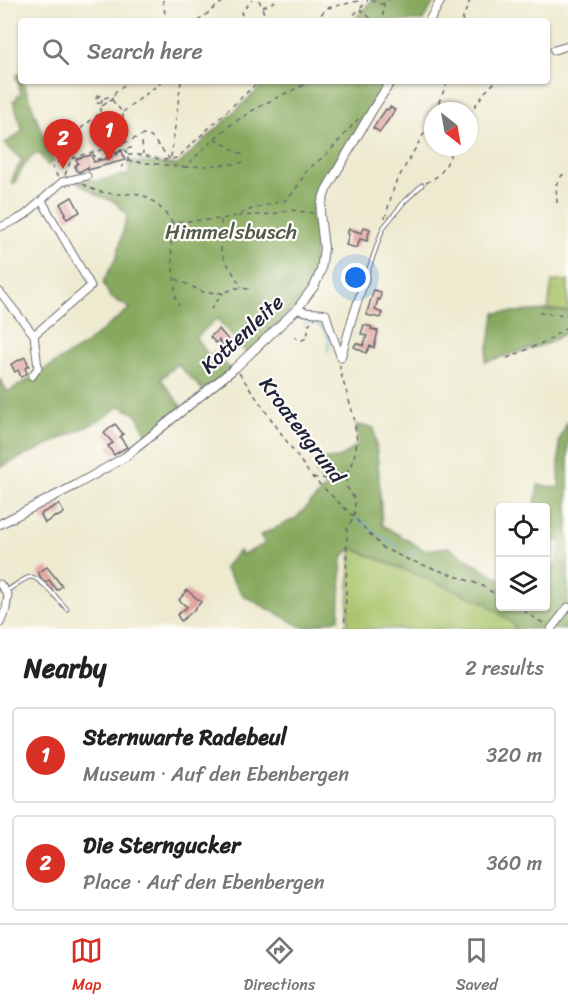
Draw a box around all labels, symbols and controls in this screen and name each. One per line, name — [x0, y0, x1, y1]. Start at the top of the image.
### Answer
search box — [18, 18, 550, 84]
text: Search here — [87, 32, 203, 71]
icon: search — [39, 35, 72, 68]
north arrow — [424, 102, 478, 156]
pin: 1 — [90, 112, 128, 161]
pin: 2 — [44, 120, 82, 169]
park label: Himmelsbusch — [165, 213, 297, 251]
your location — [341, 263, 370, 292]
street label: Kottenleite — [191, 284, 293, 383]
street label: Kroatengrund — [249, 368, 356, 493]
map controls — [496, 503, 550, 611]
button: locate — [496, 503, 550, 557]
button: layers — [496, 557, 550, 611]
text: Nearby — [24, 645, 106, 691]
text: 2 results — [465, 651, 544, 686]
text: Sternwarte Radebeul — [83, 718, 287, 757]
text: 1 — [41, 738, 50, 773]
text: 320 m — [486, 738, 542, 773]
text: Museum · Auf den Ebenbergen — [83, 757, 349, 792]
text: Die Sterngucker — [83, 826, 240, 865]
text: 2 — [40, 846, 51, 881]
text: 360 m — [486, 846, 542, 881]
text: Place · Auf den Ebenbergen — [83, 865, 325, 900]
tab: Map — [70, 934, 103, 999]
tab: Directions — [244, 934, 315, 999]
tab: Saved — [456, 934, 498, 999]

